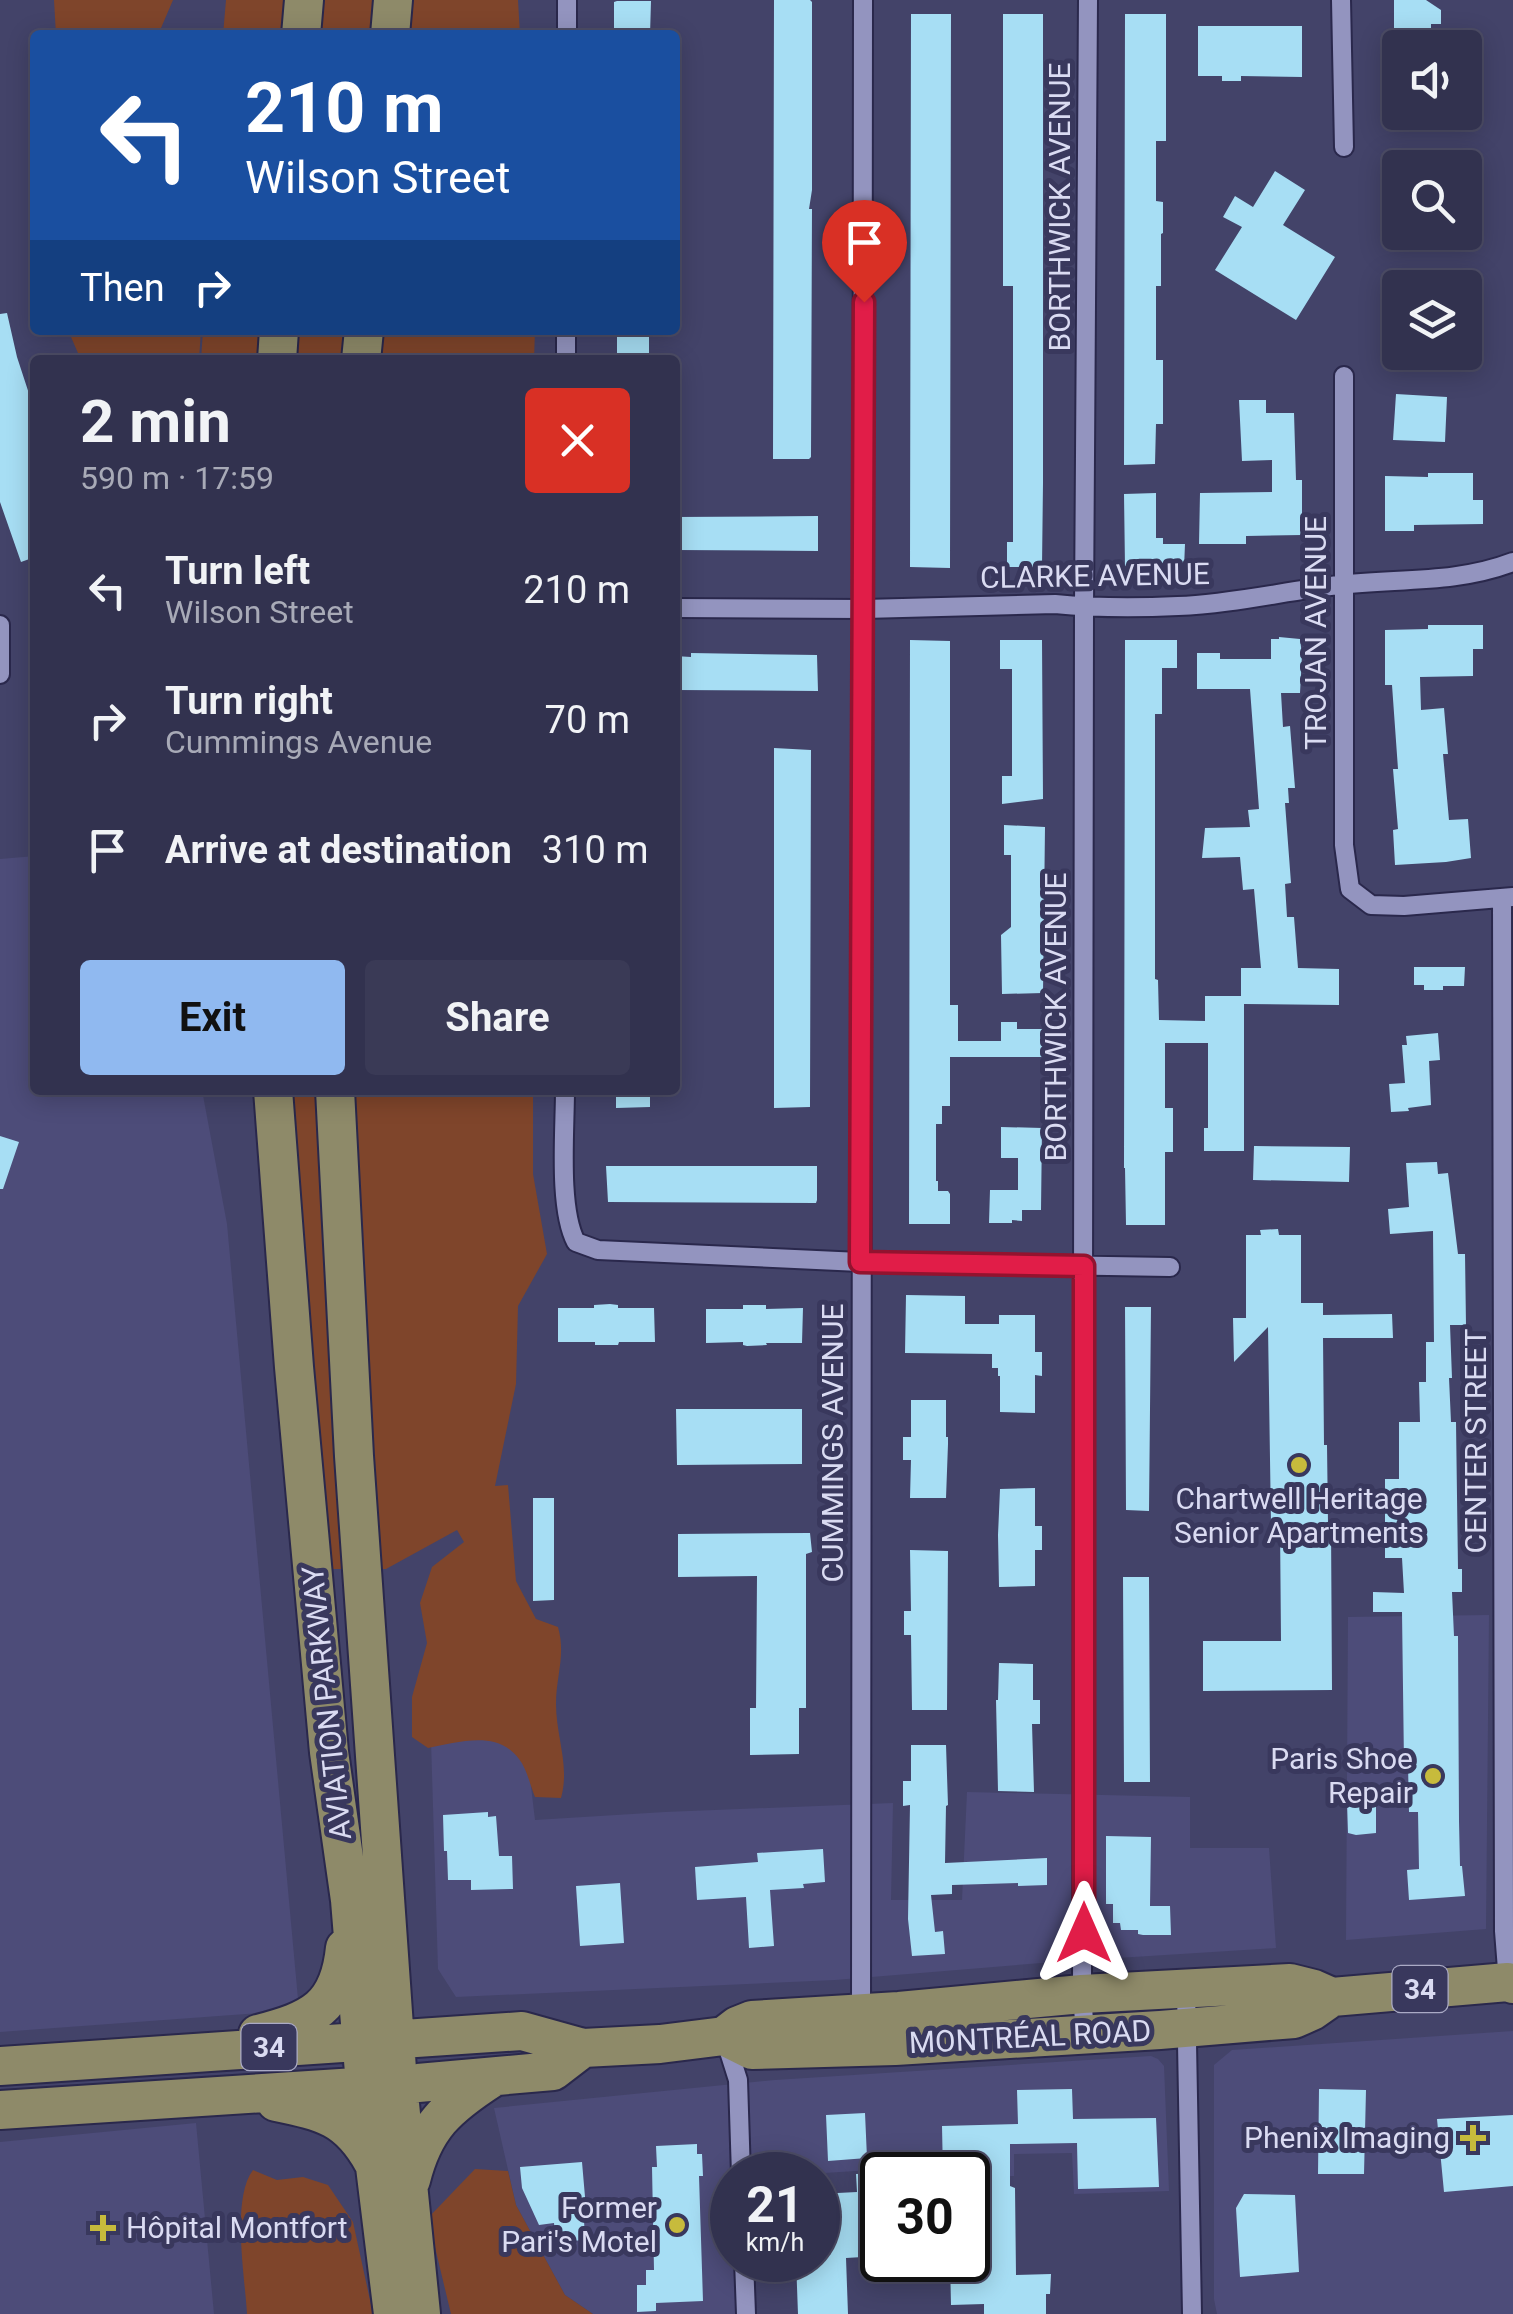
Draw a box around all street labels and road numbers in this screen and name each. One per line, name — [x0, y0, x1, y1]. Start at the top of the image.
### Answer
street label: BORTHWICK AVENUE — [1042, 63, 1077, 351]
street label: TROJAN AVENUE — [1298, 516, 1333, 750]
street label: CLARKE AVENUE — [980, 556, 1210, 595]
street label: BORTHWICK AVENUE — [1038, 873, 1073, 1161]
street label: CUMMINGS AVENUE — [815, 1304, 850, 1582]
street label: CENTER STREET — [1458, 1328, 1493, 1553]
street label: AVIATION PARKWAY — [295, 1564, 358, 1842]
road number: 34 — [1392, 1966, 1448, 2012]
street label: MONTRÉAL ROAD — [908, 2013, 1152, 2060]
road number: 34 — [242, 2024, 296, 2070]

